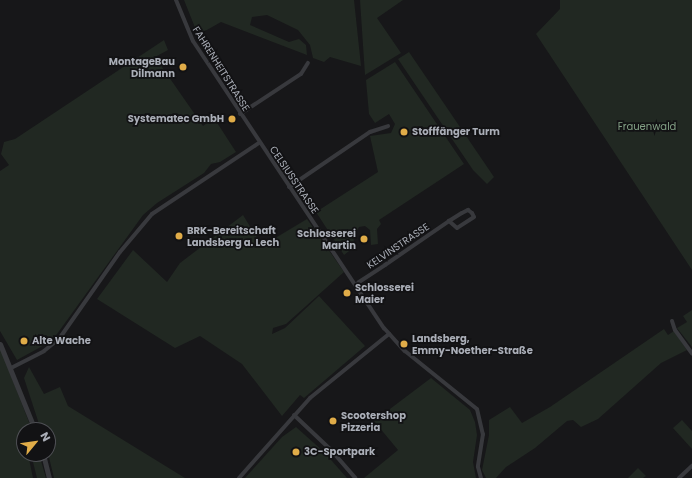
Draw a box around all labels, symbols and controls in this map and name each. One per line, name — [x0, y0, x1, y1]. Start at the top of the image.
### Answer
street label: FAHRENHEITSTRASSE — [190, 24, 252, 114]
place label: MontageBau Dilmann — [109, 55, 175, 78]
marker: MontageBau Dilmann — [178, 62, 188, 72]
place label: Systematec GmbH — [128, 113, 224, 125]
marker: Systematec GmbH — [227, 114, 237, 124]
park label: Frauenwald — [618, 121, 676, 133]
place label: Stofffänger Turm — [412, 126, 500, 138]
marker: Stofffänger Turm — [399, 127, 409, 137]
street label: CELSIUSSTRASSE — [267, 144, 321, 216]
street label: KELVINSTRASSE — [365, 221, 431, 271]
place label: BRK-Bereitschaft Landsberg a. Lech — [187, 224, 279, 248]
place label: Schlosserei Martin — [297, 227, 356, 250]
marker: BRK-Bereitschaft Landsberg a. Lech — [174, 231, 184, 241]
marker: Schlosserei Martin — [359, 234, 369, 244]
place label: Schlosserei Maier — [355, 281, 414, 304]
marker: Schlosserei Maier — [342, 288, 352, 298]
place label: Landsberg, Emmy-Noether-Straße — [412, 332, 533, 356]
place label: Alte Wache — [32, 335, 91, 347]
marker: Alte Wache — [19, 336, 29, 346]
marker: Landsberg, Emmy-Noether-Straße — [399, 339, 409, 349]
place label: Scootershop Pizzeria — [341, 409, 406, 432]
marker: Scootershop Pizzeria — [328, 416, 338, 426]
north arrow — [16, 422, 56, 462]
text: N — [37, 429, 55, 444]
place label: 3C-Sportpark — [304, 446, 375, 458]
marker: 3C-Sportpark — [291, 447, 301, 457]

